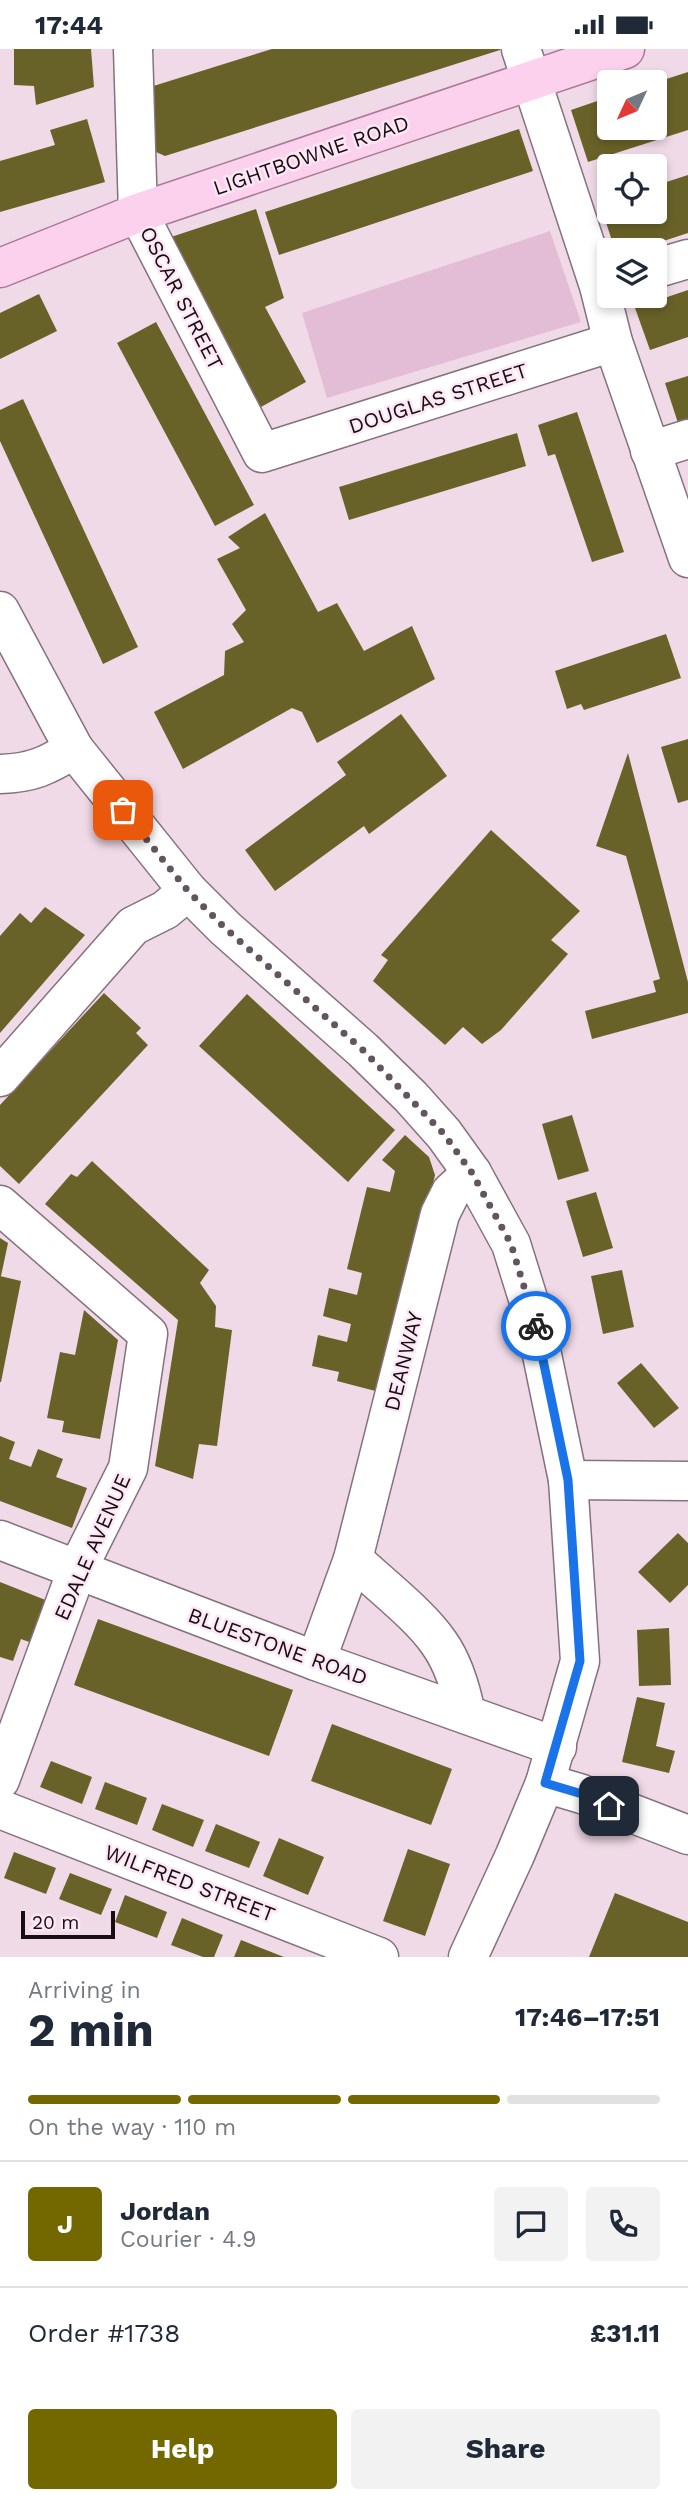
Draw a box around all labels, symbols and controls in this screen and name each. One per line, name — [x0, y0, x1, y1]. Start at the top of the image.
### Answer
text: 17:44 — [35, 10, 103, 40]
north arrow — [597, 70, 667, 140]
map controls — [597, 70, 667, 308]
street label: LIGHTBOWNE ROAD — [210, 110, 412, 200]
button: locate — [597, 154, 667, 224]
street label: OSCAR STREET — [135, 222, 229, 374]
button: layers — [597, 238, 667, 308]
street label: DOUGLAS STREET — [345, 357, 531, 439]
pin — [93, 780, 153, 840]
icon: bag — [104, 791, 142, 829]
courier — [501, 1291, 571, 1361]
icon: bike — [517, 1307, 555, 1345]
street label: DEANWAY — [379, 1309, 427, 1413]
street label: EDALE AVENUE — [49, 1470, 135, 1624]
street label: BLUESTONE ROAD — [185, 1602, 371, 1690]
pin — [579, 1776, 639, 1836]
icon: home — [590, 1787, 628, 1825]
street label: WILFRED STREET — [101, 1839, 279, 1927]
scale bar — [21, 1908, 116, 1940]
text: 20 m — [32, 1911, 79, 1934]
text: Arriving in — [28, 1977, 141, 2004]
text: 17:46–17:51 — [515, 2002, 660, 2032]
text: 2 min — [28, 2003, 154, 2057]
text: On the way · 110 m — [28, 2114, 236, 2141]
button: chat — [494, 2187, 568, 2261]
button: phone — [586, 2187, 660, 2261]
text: Jordan — [120, 2196, 210, 2226]
text: J — [57, 2209, 73, 2239]
text: Courier · 4.9 — [120, 2226, 256, 2253]
text: Order #1738 — [28, 2318, 180, 2348]
text: £31.11 — [590, 2318, 660, 2348]
button: Help — [28, 2409, 337, 2489]
button: Share — [351, 2409, 660, 2489]

